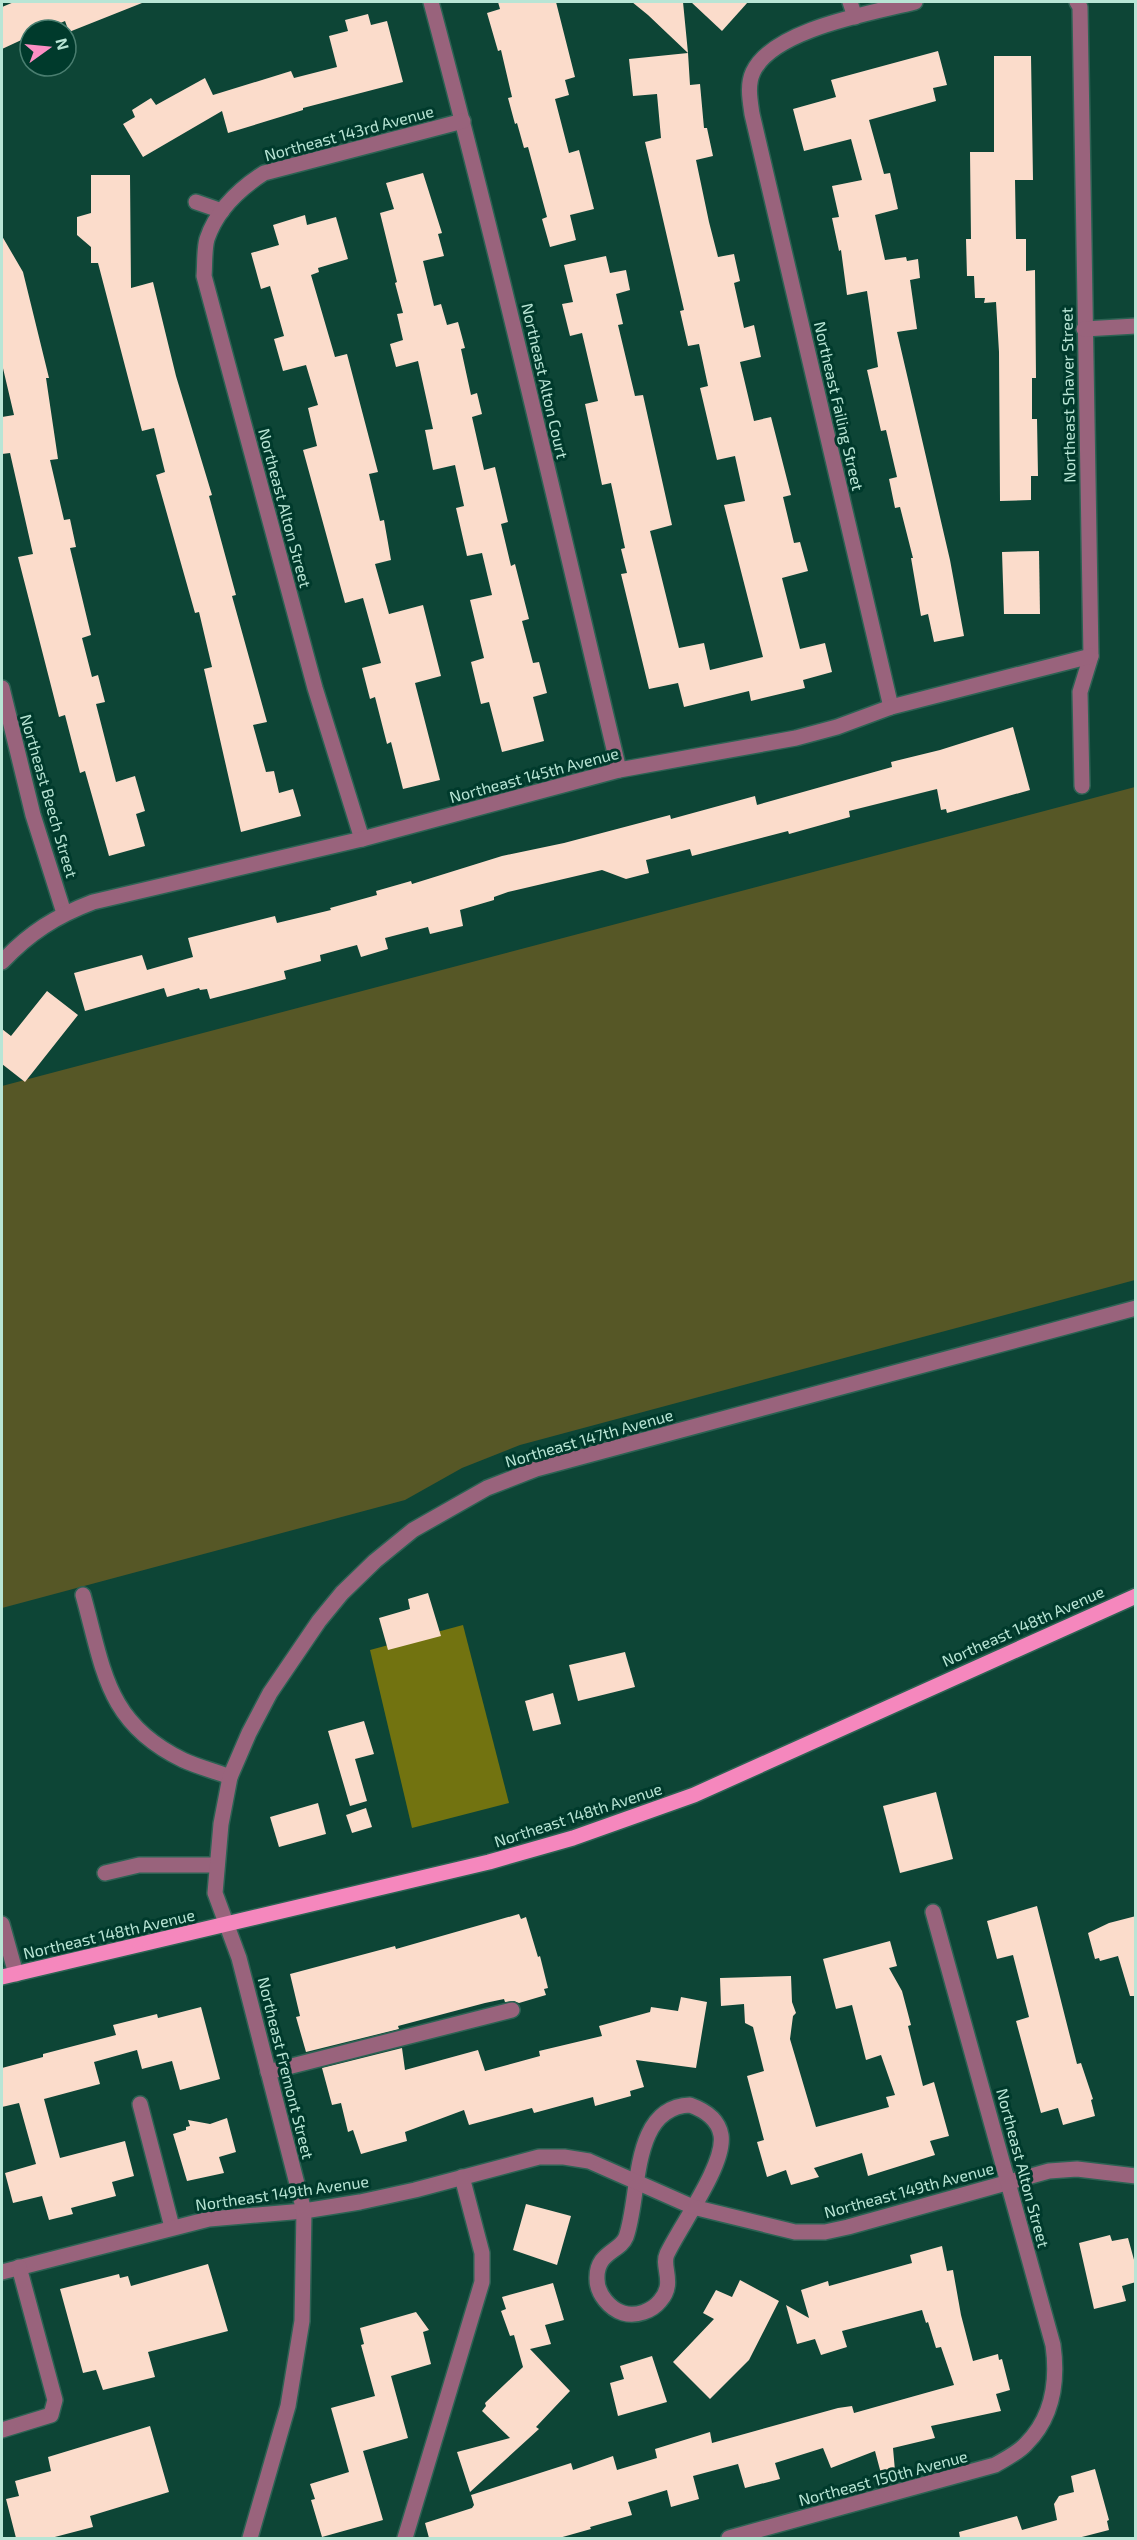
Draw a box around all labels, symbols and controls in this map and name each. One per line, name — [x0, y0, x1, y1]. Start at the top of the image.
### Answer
north arrow — [18, 18, 78, 78]
text: N — [52, 36, 74, 52]
street label: Northeast 143rd Avenue — [262, 101, 436, 164]
street label: Northeast Alton Court — [518, 301, 573, 461]
street label: Northeast Shaver Street — [1056, 307, 1079, 483]
street label: Northeast Failing Street — [811, 319, 868, 492]
street label: Northeast Alton Street — [255, 426, 316, 590]
street label: Northeast Beech Street — [17, 712, 82, 880]
street label: Northeast 145th Avenue — [447, 743, 621, 806]
street label: Northeast 147th Avenue — [503, 1404, 675, 1471]
street label: Northeast 148th Avenue — [939, 1581, 1107, 1670]
street label: Northeast 148th Avenue — [491, 1778, 664, 1851]
street label: Northeast 148th Avenue — [21, 1905, 197, 1963]
street label: Northeast Fremont Street — [255, 1975, 318, 2161]
street label: Northeast Alton Street — [993, 2086, 1054, 2250]
street label: Northeast 149th Avenue — [822, 2158, 996, 2221]
street label: Northeast 149th Avenue — [194, 2171, 370, 2214]
street label: Northeast 150th Avenue — [796, 2446, 969, 2509]

